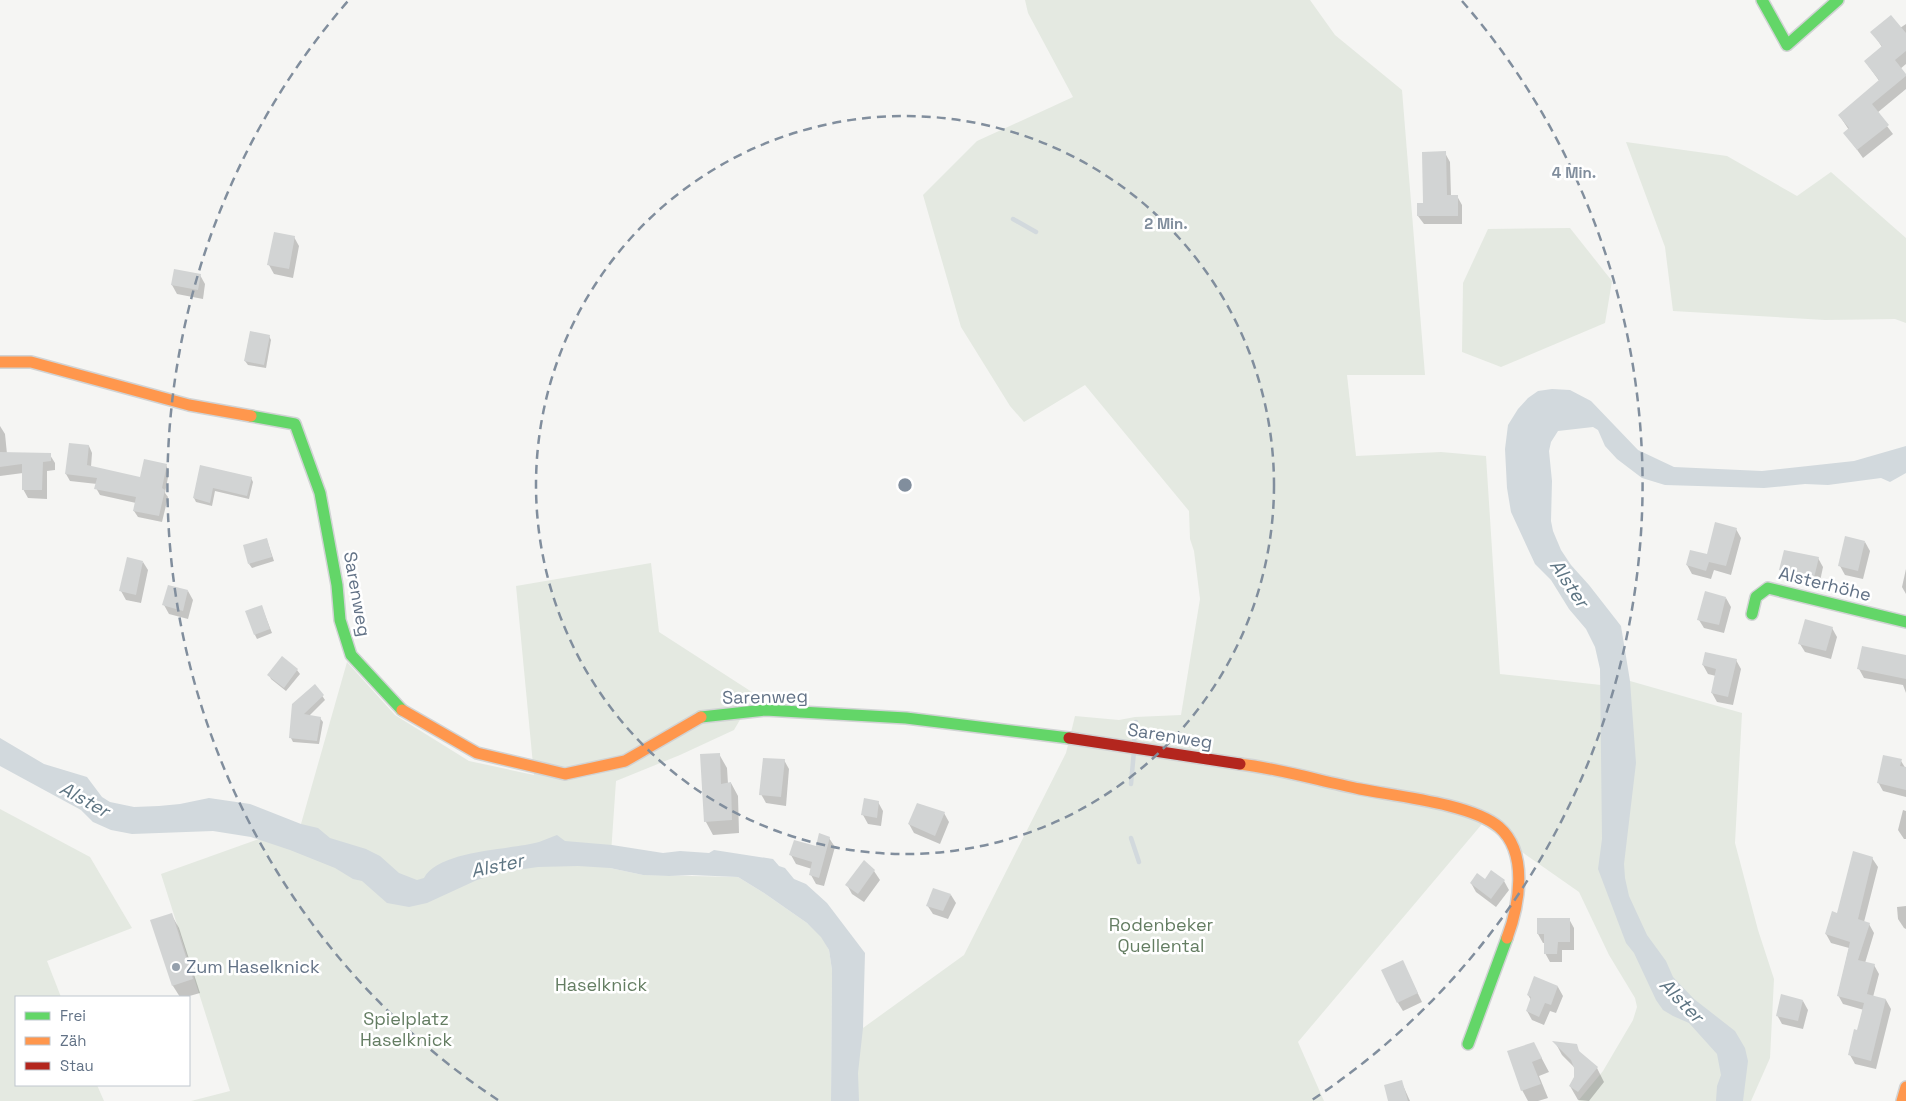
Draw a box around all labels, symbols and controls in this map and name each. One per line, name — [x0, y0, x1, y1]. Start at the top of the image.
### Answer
text: 4 Min. — [1552, 163, 1596, 182]
text: 2 Min. — [1144, 214, 1188, 233]
centre of rings — [896, 476, 914, 494]
street label: Sarenweg — [339, 550, 376, 638]
water label: Alster — [1544, 554, 1596, 614]
street label: Alsterhöhe — [1777, 561, 1874, 606]
street label: Sarenweg — [722, 684, 808, 709]
street label: Sarenweg — [1126, 717, 1214, 754]
water label: Alster — [55, 776, 116, 824]
water label: Alster — [468, 847, 528, 883]
park label: Rodenbeker Quellental — [1109, 913, 1214, 957]
place label: Zum Haselknick — [186, 955, 320, 978]
marker: Zum Haselknick — [170, 961, 182, 973]
park label: Haselknick — [555, 973, 647, 996]
water label: Alster — [1654, 973, 1710, 1029]
legend — [15, 996, 190, 1086]
text: Frei — [60, 1006, 86, 1025]
park label: Spielplatz Haselknick — [360, 1007, 452, 1051]
text: Zäh — [60, 1031, 86, 1050]
text: Stau — [60, 1056, 94, 1075]

